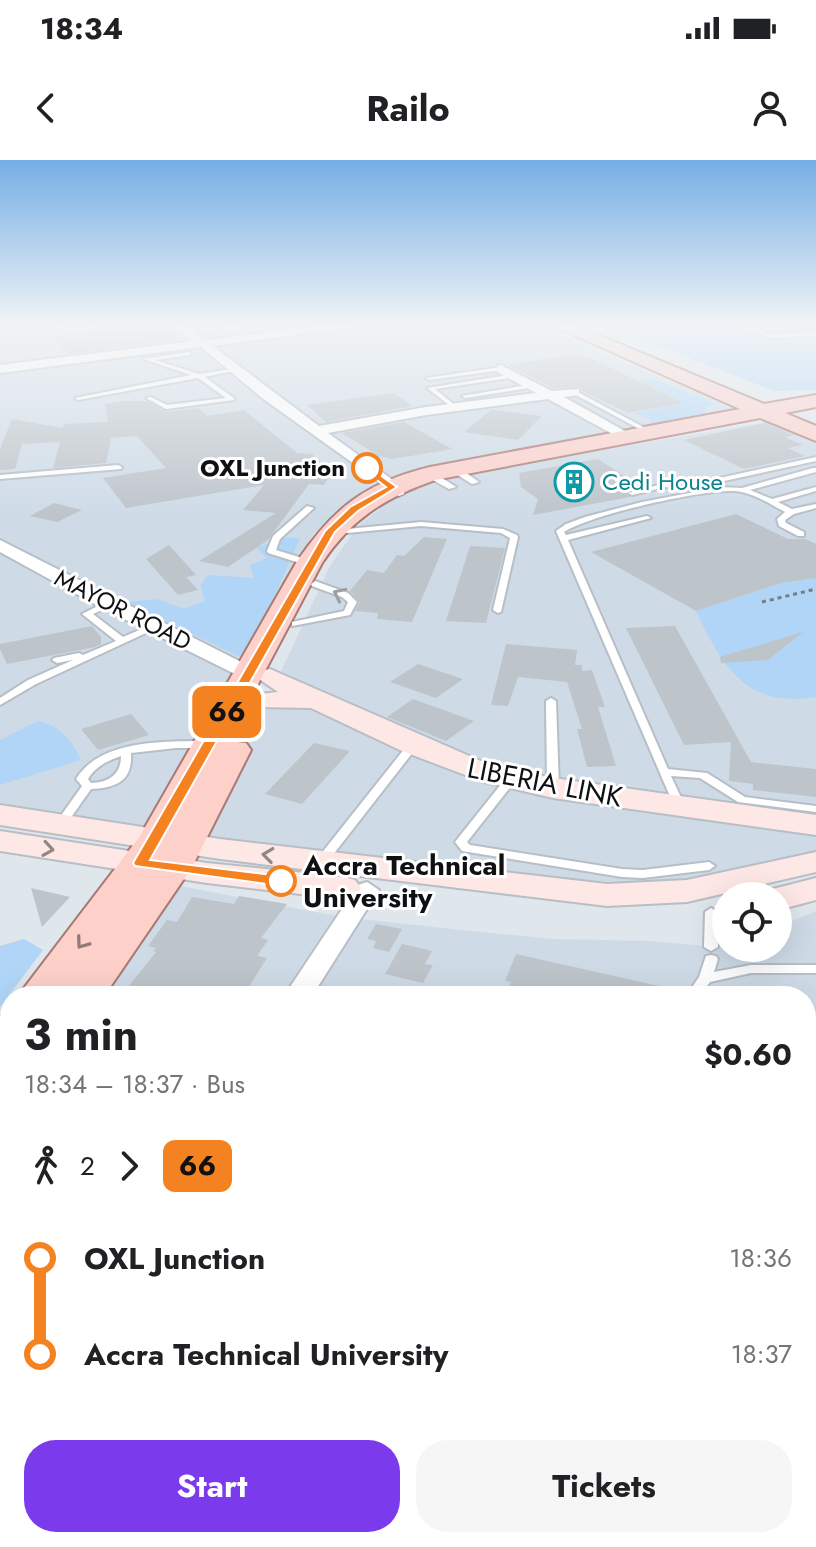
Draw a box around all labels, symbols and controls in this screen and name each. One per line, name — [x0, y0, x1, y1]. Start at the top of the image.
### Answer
text: 18:34 — [40, 7, 123, 50]
text: Railo — [366, 82, 450, 134]
icon: back — [24, 86, 68, 130]
icon: person — [748, 86, 792, 130]
place label: OXL Junction — [200, 450, 345, 485]
marker: OXL Junction — [352, 453, 382, 483]
building icon: Cedi House — [553, 461, 595, 503]
place label: Cedi House — [602, 464, 723, 499]
street label: MAYOR ROAD — [49, 560, 198, 659]
one-way arrow — [333, 588, 347, 604]
line badge: 66 — [191, 686, 263, 738]
text: 66 — [208, 691, 246, 732]
street label: LIBERIA LINK — [464, 747, 626, 818]
one-way arrow — [41, 839, 55, 856]
place label: Accra Technical University — [302, 845, 505, 918]
one-way arrow — [262, 847, 275, 864]
marker: Accra Technical University — [266, 866, 296, 896]
map controls — [712, 882, 792, 962]
button: locate — [712, 882, 792, 962]
one-way arrow — [77, 935, 91, 949]
text: 3 min — [24, 1003, 138, 1067]
text: $0.60 — [704, 1033, 792, 1076]
text: 18:34 – 18:37 · Bus — [24, 1065, 245, 1103]
icon: walk — [24, 1144, 68, 1188]
icon: forward — [107, 1144, 151, 1188]
text: 66 — [179, 1145, 216, 1186]
text: 2 — [80, 1147, 95, 1185]
text: OXL Junction — [84, 1237, 265, 1280]
text: 18:36 — [729, 1239, 792, 1277]
text: Accra Technical University — [84, 1333, 448, 1376]
text: 18:37 — [731, 1335, 792, 1373]
button: Start — [24, 1440, 400, 1532]
button: Tickets — [416, 1440, 792, 1532]

